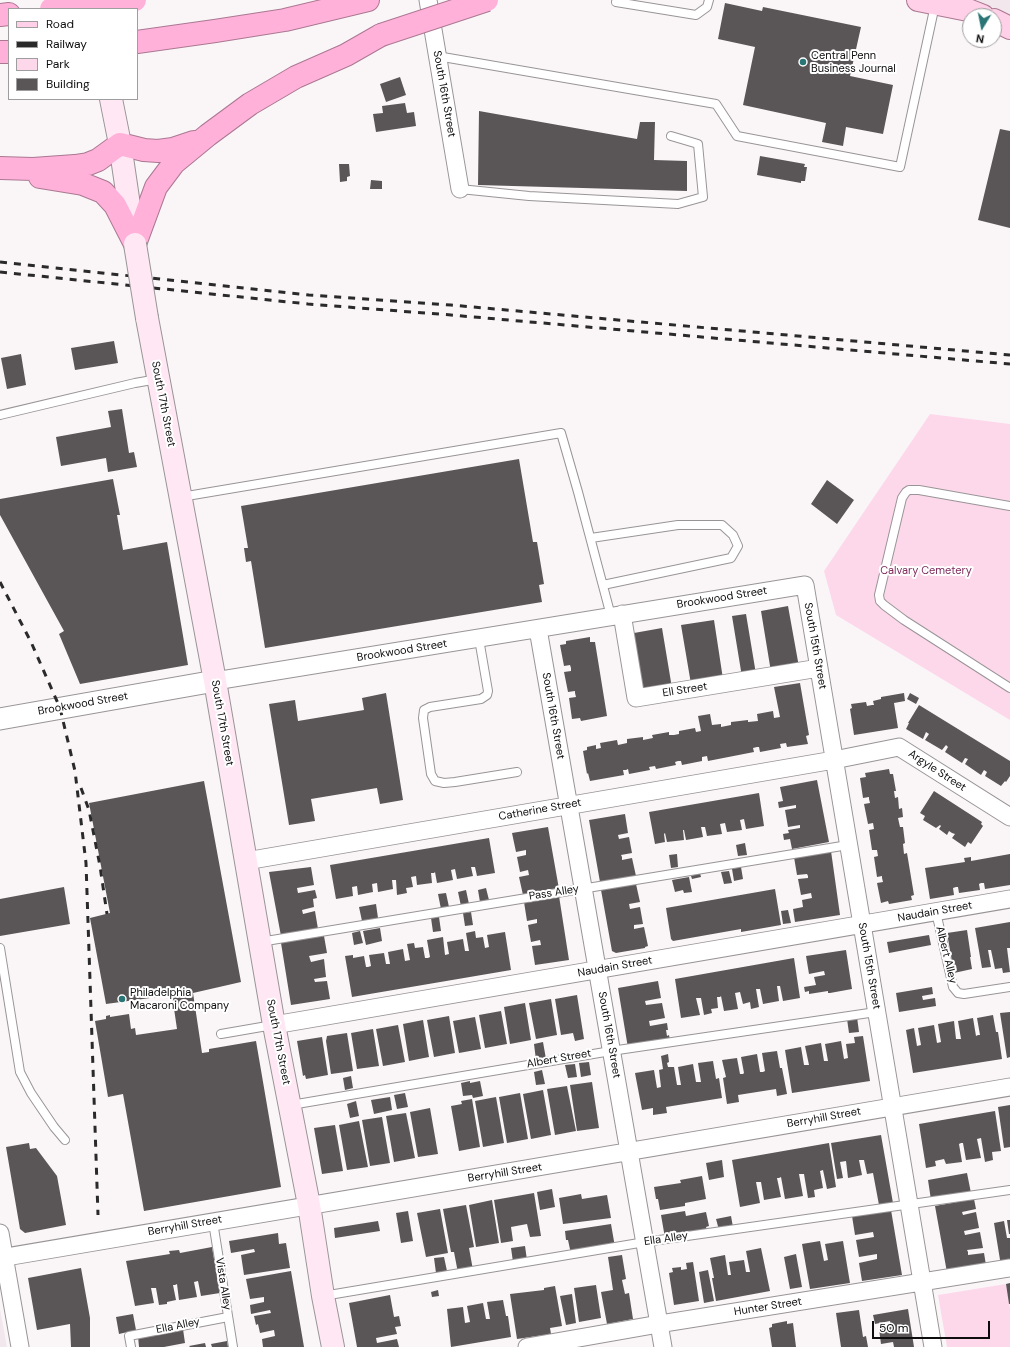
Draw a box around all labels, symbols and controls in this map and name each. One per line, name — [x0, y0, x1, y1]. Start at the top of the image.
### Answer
legend — [8, 8, 138, 100]
north arrow — [962, 8, 1002, 48]
text: Road — [46, 16, 74, 32]
text: N — [975, 31, 985, 46]
text: Railway — [46, 36, 87, 52]
place label: Central Penn Business Journal — [811, 49, 896, 75]
street label: South 16th Street — [430, 50, 458, 138]
text: Park — [46, 56, 70, 72]
marker: Central Penn Business Journal — [798, 57, 808, 67]
text: Building — [46, 76, 90, 92]
street label: South 17th Street — [148, 360, 178, 448]
park label: Calvary Cemetery — [880, 564, 972, 578]
street label: Brookwood Street — [676, 584, 768, 612]
street label: South 15th Street — [801, 602, 829, 690]
street label: Brookwood Street — [356, 637, 448, 665]
street label: South 16th Street — [539, 672, 567, 760]
street label: South 17th Street — [208, 679, 236, 767]
street label: Ell Street — [662, 680, 708, 700]
street label: Brookwood Street — [37, 690, 129, 718]
street label: Argyle Street — [906, 747, 968, 795]
street label: Catherine Street — [498, 796, 582, 824]
street label: Pass Alley — [528, 883, 580, 903]
street label: Naudain Street — [897, 899, 973, 925]
street label: South 15th Street — [855, 922, 883, 1010]
street label: Albert Alley — [933, 925, 959, 985]
street label: Naudain Street — [577, 954, 653, 980]
place label: Philadelphia Macaroni Company — [130, 986, 229, 1012]
street label: South 16th Street — [595, 991, 623, 1079]
marker: Philadelphia Macaroni Company — [117, 994, 127, 1004]
street label: South 17th Street — [263, 998, 293, 1086]
street label: Albert Street — [526, 1047, 592, 1071]
street label: Berryhill Street — [786, 1105, 862, 1131]
street label: Berryhill Street — [467, 1161, 543, 1185]
street label: Berryhill Street — [147, 1213, 223, 1239]
street label: Ella Alley — [643, 1229, 689, 1249]
street label: Vista Alley — [212, 1257, 234, 1311]
street label: Hunter Street — [733, 1295, 803, 1319]
scale bar — [874, 1313, 992, 1339]
street label: Ella Alley — [155, 1315, 201, 1337]
text: 50 m — [879, 1320, 908, 1336]

